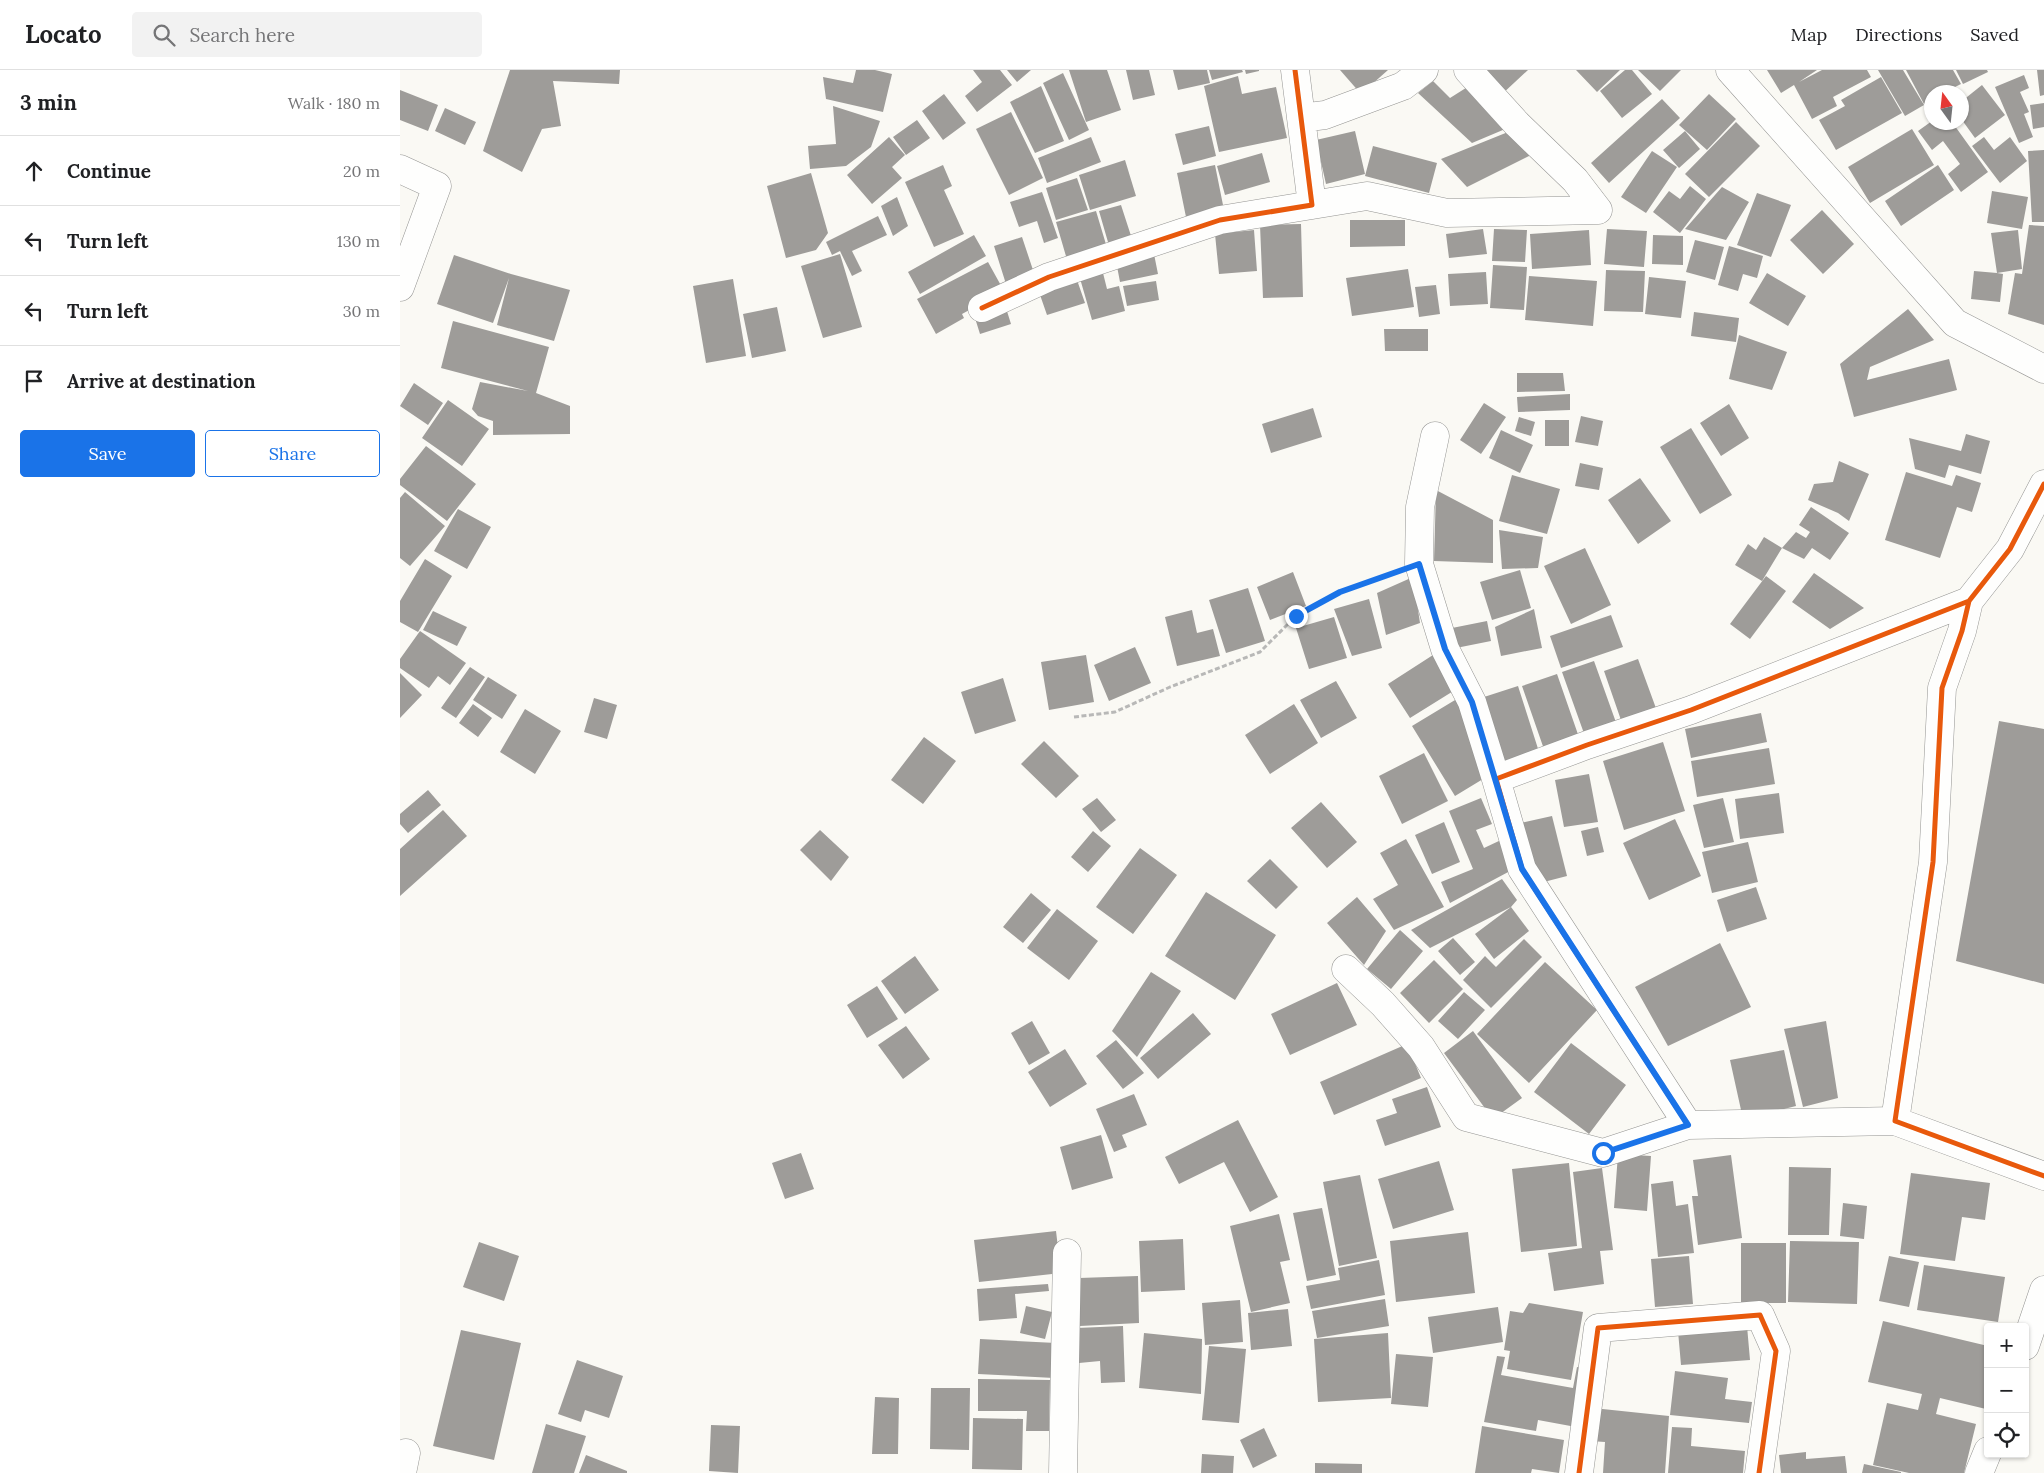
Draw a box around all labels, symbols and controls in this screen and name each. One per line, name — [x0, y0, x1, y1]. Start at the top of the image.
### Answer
search box — [132, 12, 482, 57]
text: Locato — [25, 19, 102, 50]
icon: search — [150, 21, 178, 49]
text: Search here — [190, 23, 295, 47]
text: Map — [1791, 23, 1827, 46]
text: Directions — [1855, 23, 1942, 46]
text: Saved — [1970, 23, 2019, 46]
north arrow — [1924, 85, 1969, 130]
text: 3 min — [20, 89, 77, 116]
text: Walk · 180 m — [288, 93, 380, 113]
icon: ahead — [20, 157, 48, 185]
text: Continue — [67, 159, 151, 183]
text: 20 m — [343, 161, 380, 181]
icon: left — [20, 227, 48, 255]
text: Turn left — [67, 229, 148, 253]
text: 130 m — [337, 231, 380, 251]
icon: left — [20, 297, 48, 325]
text: Turn left — [67, 299, 148, 323]
text: 30 m — [343, 301, 380, 321]
icon: arrive — [20, 367, 48, 395]
text: Arrive at destination — [67, 369, 256, 393]
button: Save — [20, 430, 195, 477]
button: Share — [205, 430, 380, 477]
route end — [1285, 605, 1308, 628]
route start — [1592, 1142, 1615, 1165]
map controls — [1984, 1323, 2029, 1458]
button: + — [1984, 1323, 2029, 1368]
button: − — [1984, 1368, 2029, 1413]
button: locate — [1984, 1413, 2029, 1458]

